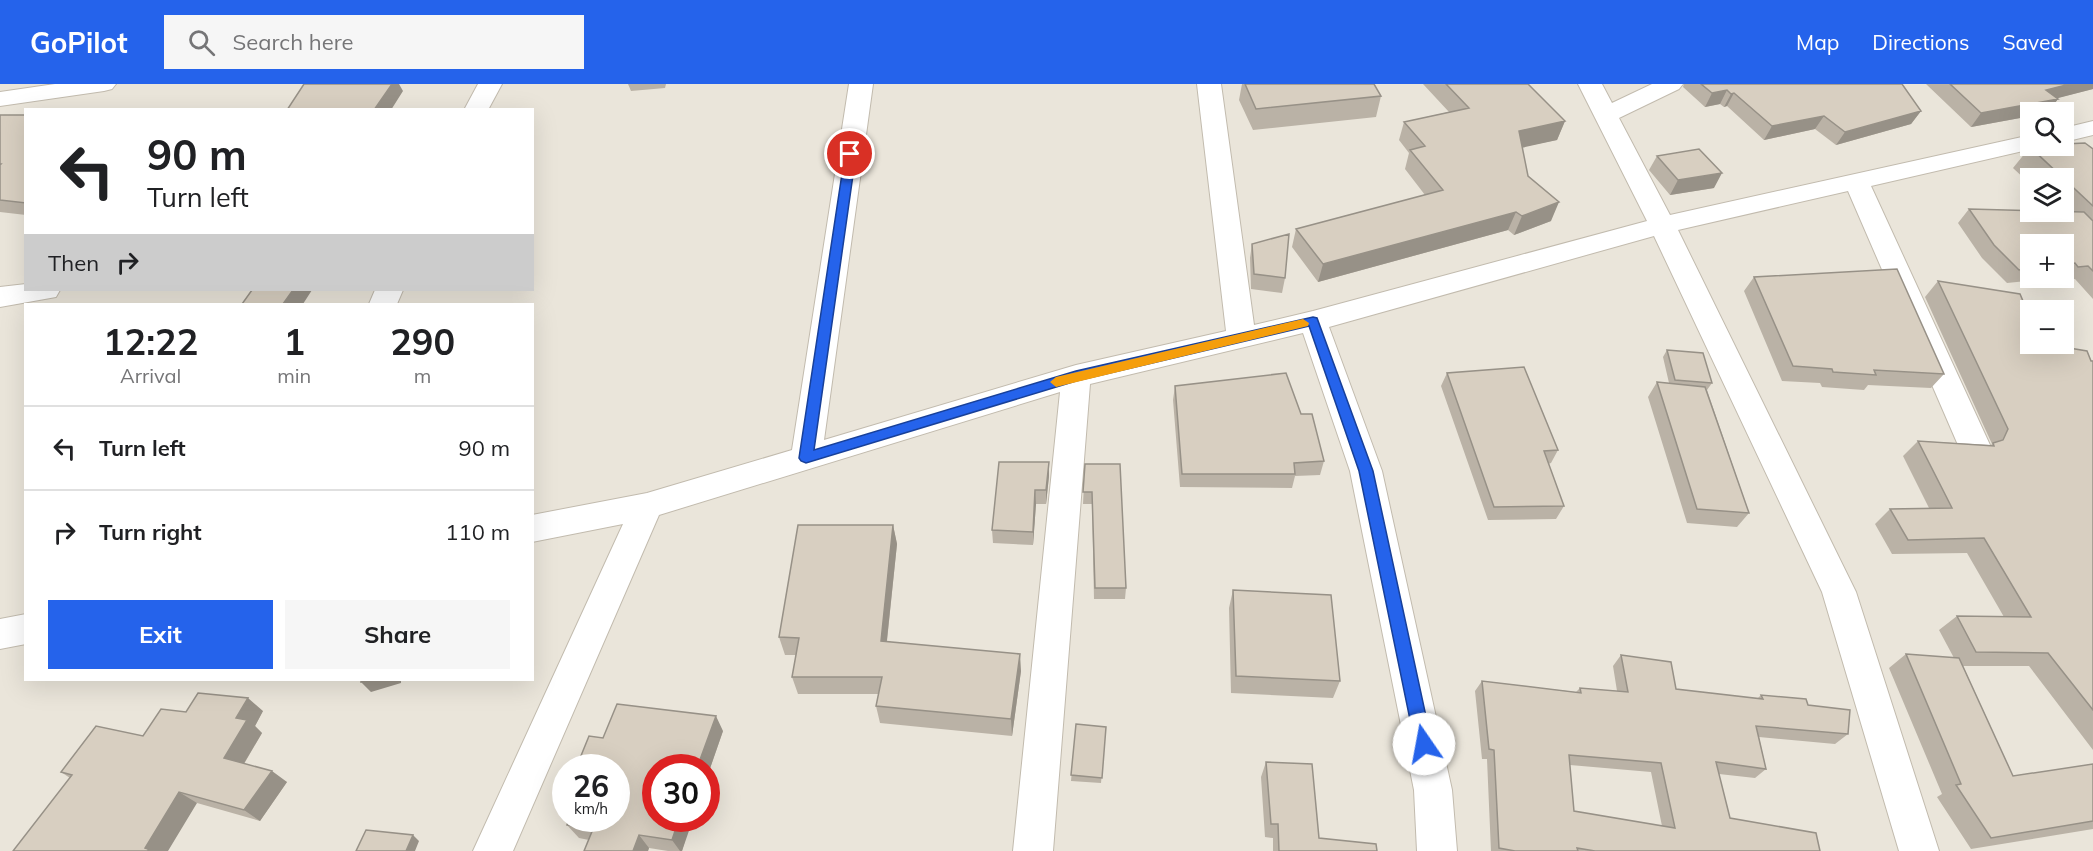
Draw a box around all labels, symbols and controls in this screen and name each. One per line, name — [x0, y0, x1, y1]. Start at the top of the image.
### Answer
search box — [164, 15, 584, 69]
text: GoPilot — [30, 25, 128, 60]
icon: search — [185, 26, 218, 59]
text: Search here — [233, 28, 354, 56]
text: Map — [1796, 29, 1839, 55]
text: Directions — [1872, 29, 1969, 55]
text: Saved — [2002, 29, 2063, 55]
map controls — [2020, 102, 2074, 354]
button: search — [2020, 102, 2074, 156]
text: 90 m — [147, 128, 247, 181]
pin — [824, 128, 875, 179]
icon: left — [48, 132, 126, 210]
icon: arrive — [833, 137, 866, 170]
button: layers — [2020, 168, 2074, 222]
text: Turn left — [147, 180, 249, 214]
button: + — [2020, 234, 2074, 288]
icon: right — [111, 246, 144, 279]
text: Then — [48, 249, 99, 277]
button: − — [2020, 300, 2074, 354]
text: 12:22 — [103, 319, 198, 364]
text: 1 — [283, 319, 305, 364]
text: 290 — [390, 319, 455, 364]
text: Arrival — [120, 363, 181, 388]
text: min — [277, 363, 311, 388]
text: m — [414, 363, 431, 388]
icon: left — [48, 432, 81, 465]
text: Turn left — [99, 434, 186, 462]
text: 90 m — [459, 434, 510, 462]
icon: right — [48, 516, 81, 549]
text: Turn right — [99, 518, 202, 546]
text: 110 m — [445, 518, 510, 546]
button: Exit — [48, 600, 273, 669]
button: Share — [285, 600, 510, 669]
position arrow — [1392, 712, 1456, 776]
speed limit sign: 30 — [642, 754, 720, 832]
text: 26 — [573, 767, 609, 805]
text: km/h — [574, 799, 608, 818]

